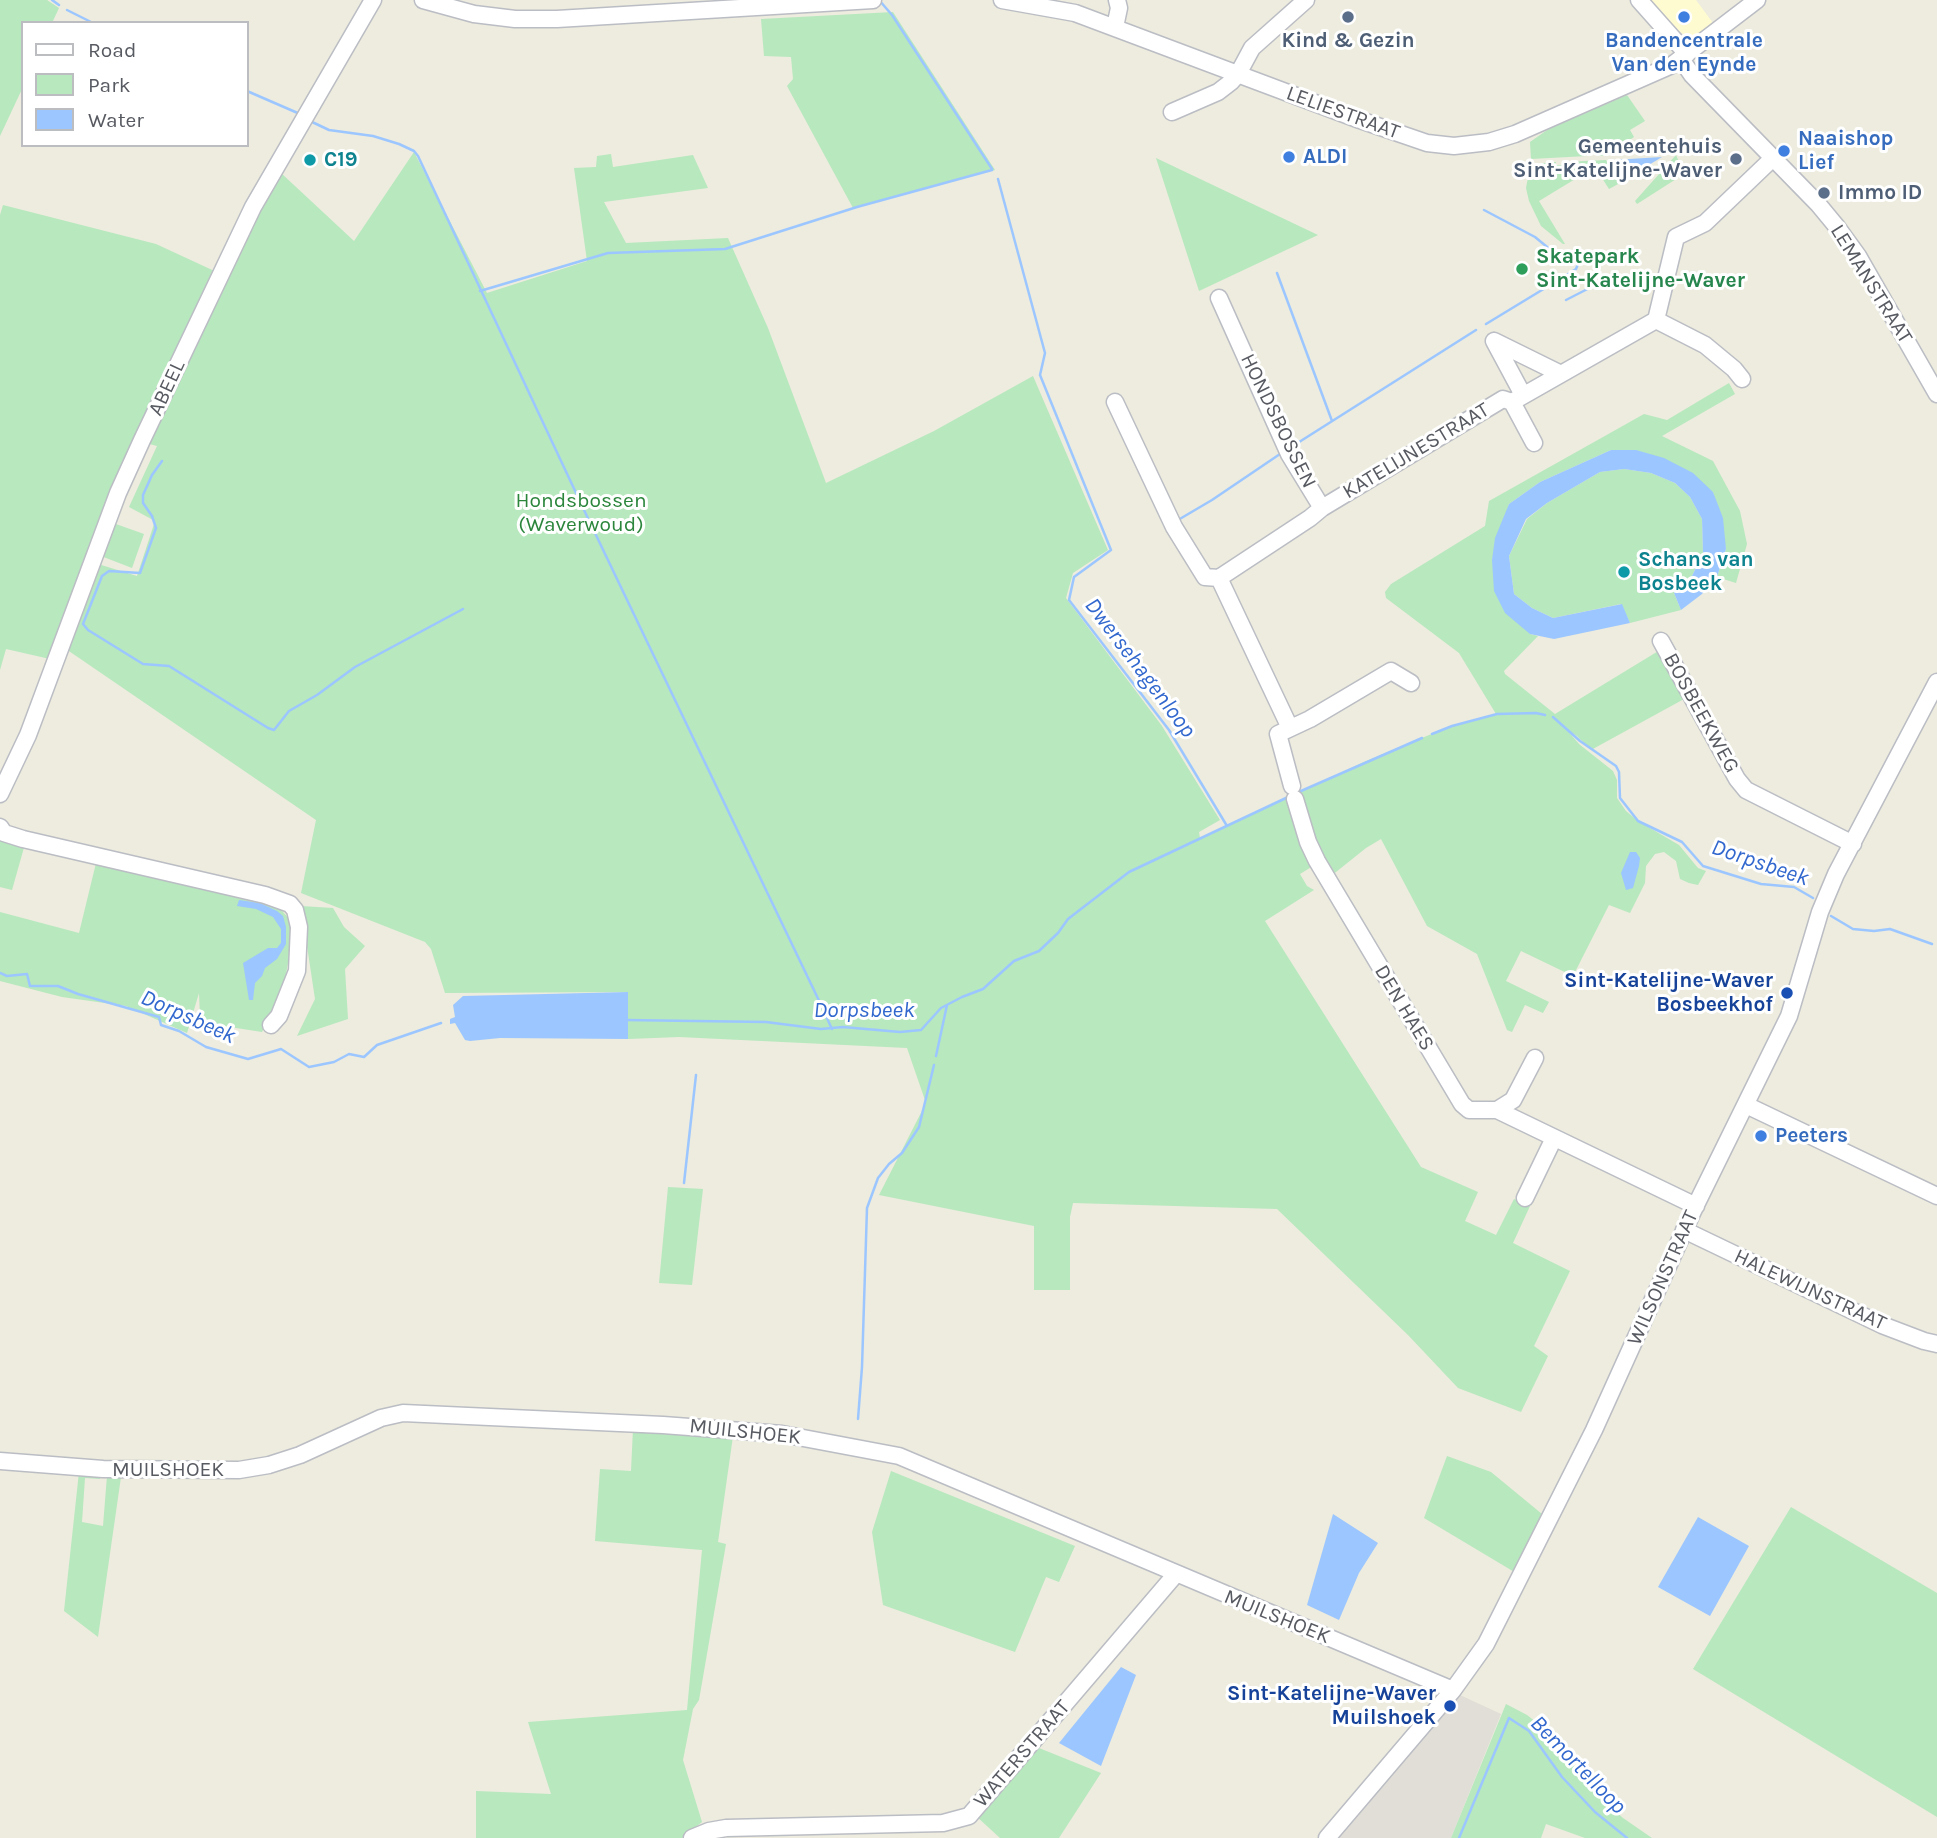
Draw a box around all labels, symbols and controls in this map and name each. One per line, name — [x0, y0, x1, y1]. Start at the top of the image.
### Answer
marker: Kind & Gezin — [1340, 9, 1356, 25]
marker: Bandencentrale Van den Eynde — [1676, 9, 1692, 25]
legend — [21, 21, 248, 147]
place label: Kind & Gezin — [1281, 28, 1415, 54]
place label: Bandencentrale Van den Eynde — [1605, 28, 1763, 78]
text: Road — [88, 38, 136, 62]
text: Park — [88, 73, 131, 97]
street label: LELIESTRAAT — [1283, 81, 1403, 145]
text: Water — [88, 108, 144, 132]
place label: Naaishop Lief — [1798, 126, 1893, 176]
place label: Gemeentehuis Sint-Katelijne-Waver — [1513, 134, 1722, 184]
marker: Naaishop Lief — [1776, 143, 1792, 159]
place label: ALDI — [1303, 144, 1347, 170]
place label: C19 — [324, 147, 358, 173]
marker: ALDI — [1281, 149, 1297, 165]
marker: Gemeentehuis Sint-Katelijne-Waver — [1728, 151, 1744, 167]
marker: C19 — [302, 152, 318, 168]
place label: Immo ID — [1838, 180, 1922, 206]
marker: Immo ID — [1816, 185, 1832, 201]
street label: LEMANSTRAAT — [1824, 220, 1918, 348]
place label: Skatepark Sint-Katelijne-Waver — [1536, 244, 1745, 294]
marker: Skatepark Sint-Katelijne-Waver — [1514, 261, 1530, 277]
street label: HONDSBOSSEN — [1235, 350, 1321, 492]
street label: ABEEL — [143, 356, 191, 420]
street label: KATELIJNESTRAAT — [1338, 397, 1494, 505]
park label: Hondsbossen (Waverwoud) — [515, 488, 647, 538]
place label: Schans van Bosbeek — [1638, 547, 1754, 597]
marker: Schans van Bosbeek — [1616, 564, 1632, 580]
water label: Dwersehagenloop — [1078, 592, 1202, 744]
street label: BOSBEEKWEG — [1658, 649, 1744, 777]
water label: Dorpsbeek — [1708, 833, 1812, 893]
street label: DEN HAES — [1369, 961, 1439, 1055]
place label: Sint-Katelijne-Waver Bosbeekhof — [1564, 968, 1773, 1018]
water label: Dorpsbeek — [136, 984, 240, 1050]
marker: Sint-Katelijne-Waver Bosbeekhof — [1779, 985, 1795, 1001]
water label: Dorpsbeek — [813, 996, 915, 1024]
place label: Peeters — [1775, 1123, 1848, 1149]
marker: Peeters — [1753, 1128, 1769, 1144]
street label: WILSONSTRAAT — [1622, 1207, 1704, 1349]
street label: HALEWIJNSTRAAT — [1730, 1244, 1890, 1336]
street label: MUILSHOEK — [688, 1414, 802, 1450]
street label: MUILSHOEK — [112, 1457, 224, 1483]
street label: MUILSHOEK — [1220, 1584, 1334, 1650]
place label: Sint-Katelijne-Waver Muilshoek — [1227, 1681, 1436, 1731]
street label: WATERSTRAAT — [968, 1695, 1076, 1813]
marker: Sint-Katelijne-Waver Muilshoek — [1442, 1698, 1458, 1714]
water label: Bemortelloop — [1524, 1710, 1632, 1820]

